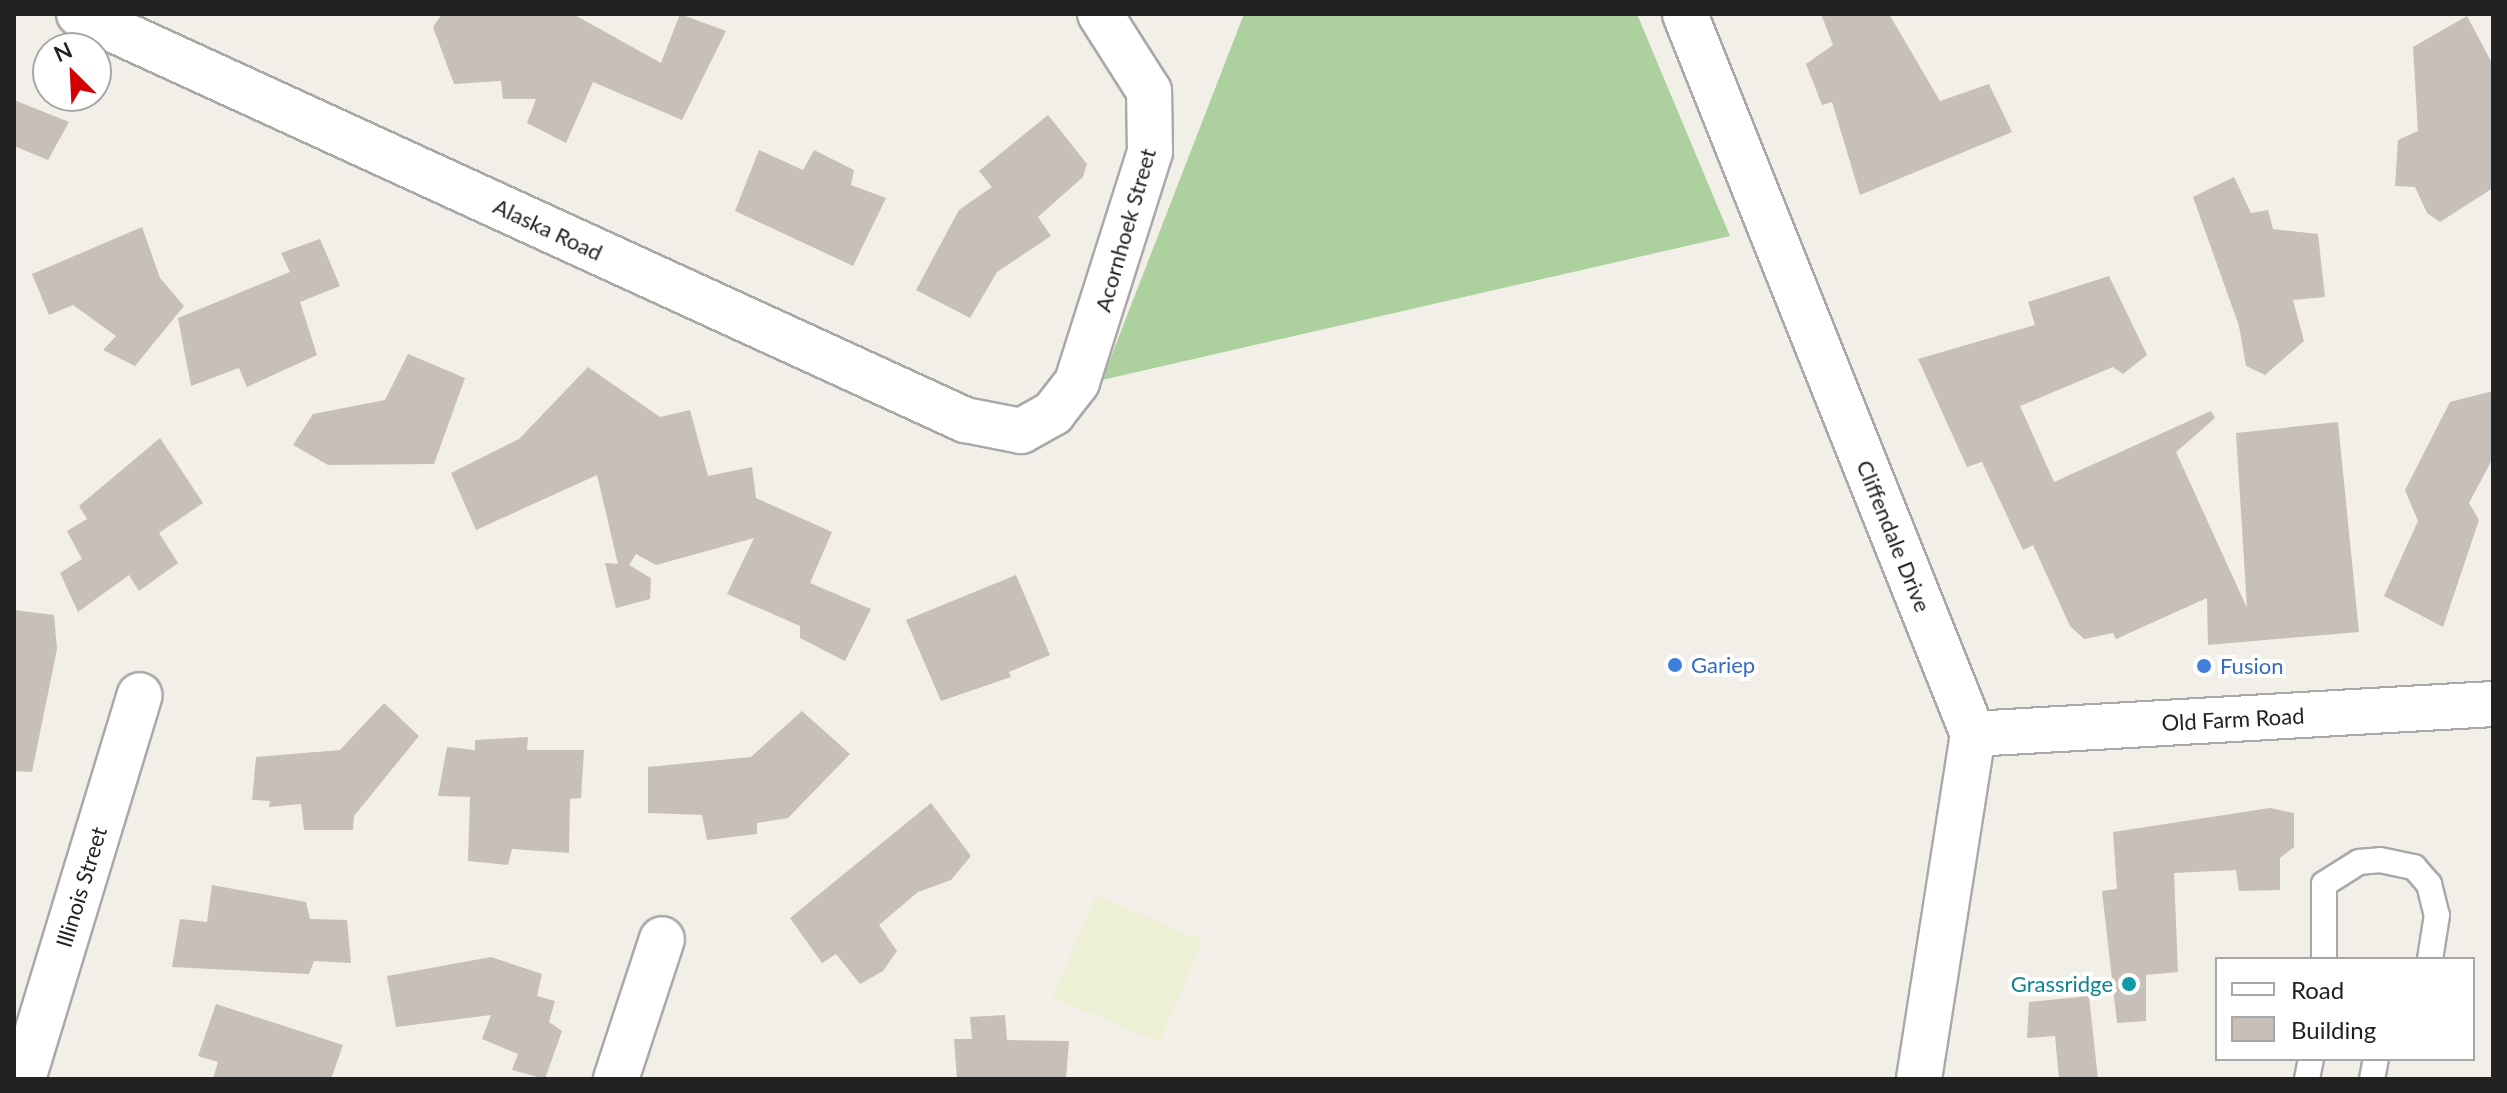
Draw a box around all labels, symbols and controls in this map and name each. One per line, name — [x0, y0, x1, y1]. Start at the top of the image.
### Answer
north arrow — [32, 32, 112, 112]
text: N — [50, 36, 76, 67]
street label: Acornhoek Street — [1089, 145, 1161, 315]
street label: Alaska Road — [489, 192, 607, 266]
street label: Cliffendale Drive — [1852, 456, 1936, 616]
place label: Gariep — [1691, 652, 1755, 678]
place label: Fusion — [2220, 653, 2283, 679]
marker: Gariep — [1666, 656, 1684, 674]
marker: Fusion — [2195, 657, 2213, 675]
street label: Old Farm Road — [2161, 702, 2305, 736]
street label: Illinois Street — [50, 823, 112, 951]
legend — [2215, 957, 2475, 1061]
place label: Grassridge — [2011, 971, 2113, 997]
marker: Grassridge — [2120, 975, 2138, 993]
text: Road — [2291, 975, 2344, 1004]
text: Building — [2291, 1015, 2376, 1044]

